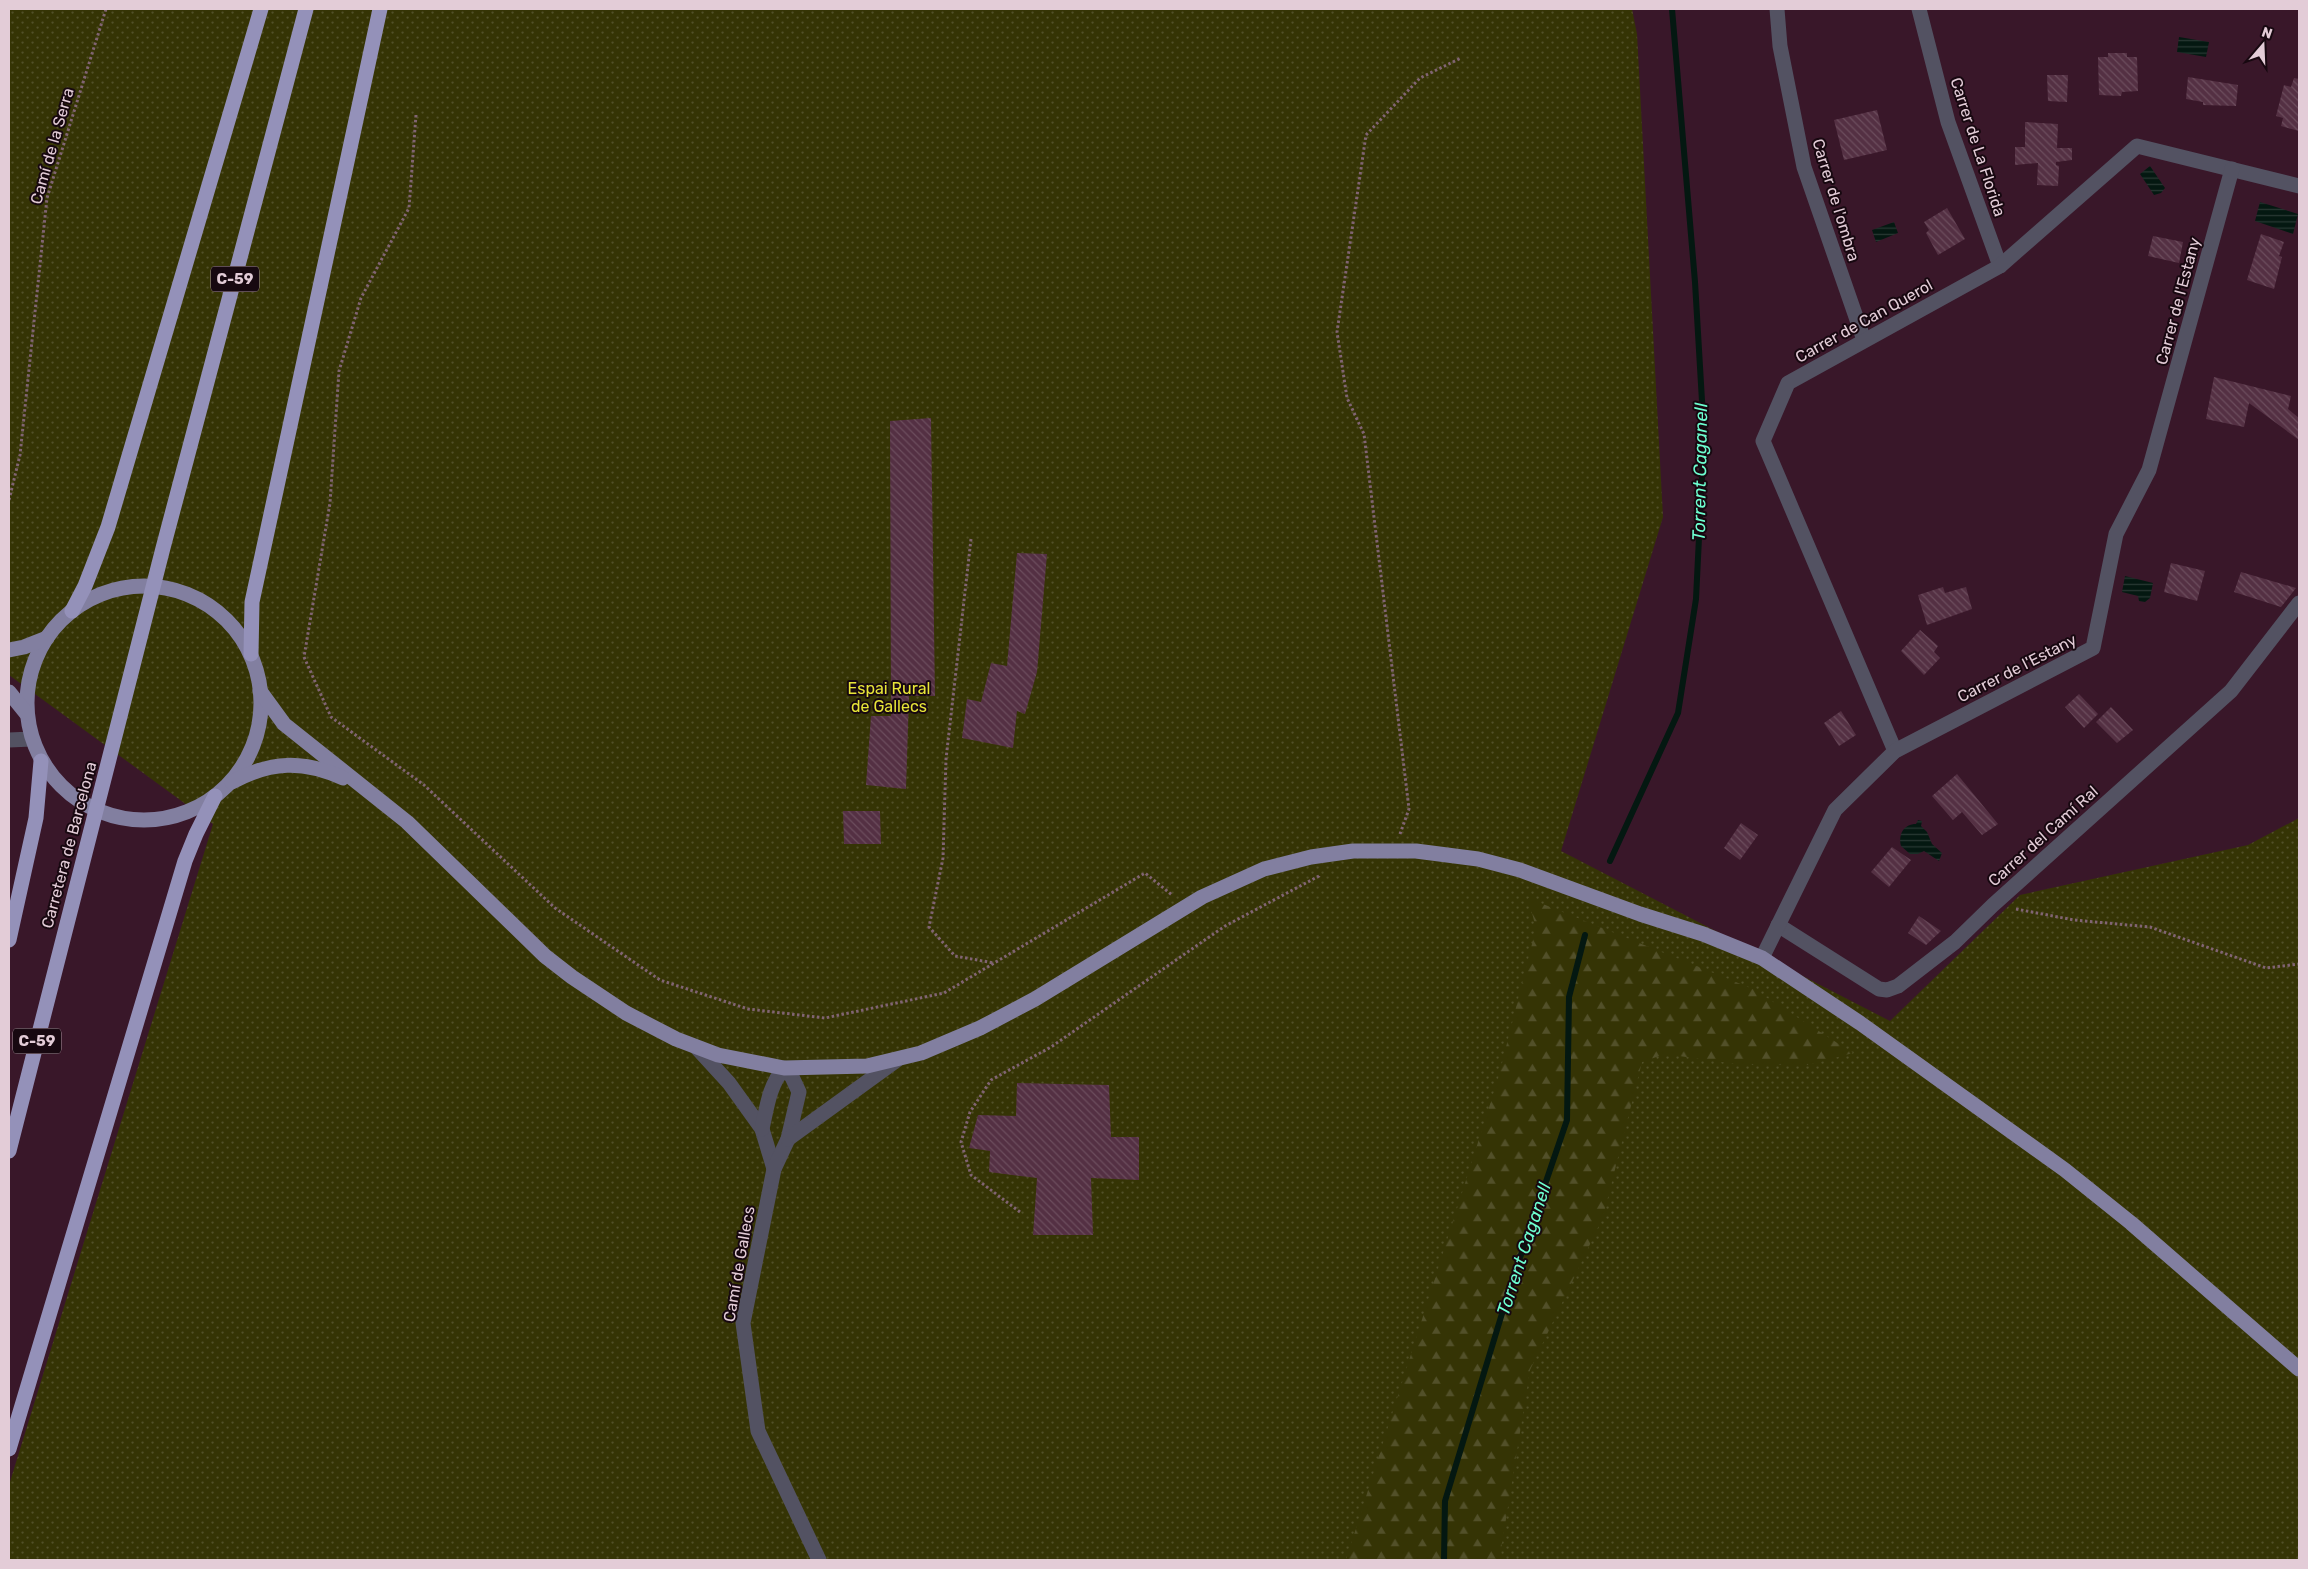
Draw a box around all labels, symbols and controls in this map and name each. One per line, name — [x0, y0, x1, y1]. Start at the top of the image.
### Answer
north arrow — [2238, 20, 2288, 70]
text: N — [2260, 24, 2275, 43]
street label: Carrer de La Florida — [1947, 75, 2009, 219]
street label: Camí de la Serra — [26, 86, 78, 206]
street label: Carrer de l'ombra — [1808, 136, 1864, 264]
street label: Carrer de l'Estany — [2152, 235, 2204, 367]
road number: C-59 — [211, 266, 259, 292]
street label: Carrer de Can Querol — [1792, 275, 1936, 367]
water label: Torrent Caganell — [1688, 402, 1712, 541]
street label: Carrer de l'Estany — [1954, 630, 2080, 706]
park label: Espai Rural de Gallecs — [848, 679, 930, 716]
street label: Carretera de Barcelona — [38, 760, 100, 930]
street label: Carrer del Camí Ral — [1984, 782, 2102, 890]
road number: C-59 — [13, 1028, 61, 1054]
water label: Torrent Caganell — [1492, 1179, 1556, 1318]
street label: Camí de Gallecs — [719, 1205, 759, 1323]

